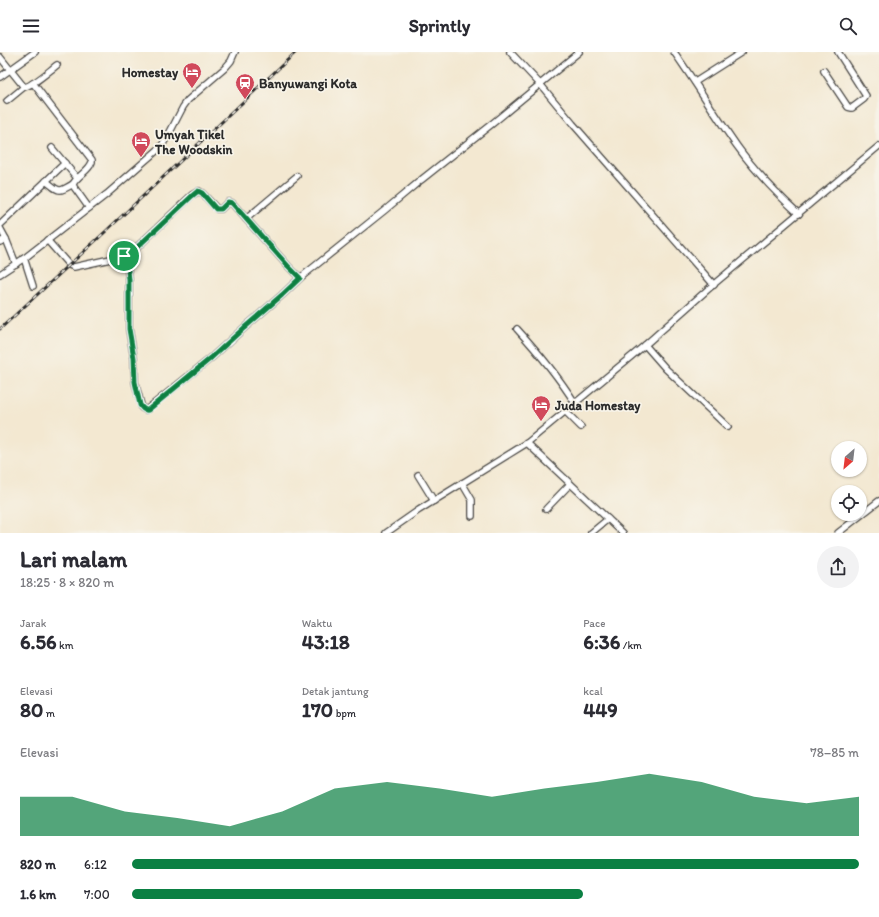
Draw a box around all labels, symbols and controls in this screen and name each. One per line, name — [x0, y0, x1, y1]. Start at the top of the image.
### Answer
icon: menu — [20, 15, 42, 37]
text: Sprintly — [409, 15, 470, 37]
icon: search — [837, 15, 859, 37]
hotel icon: Homestay — [181, 61, 203, 89]
place label: Homestay — [122, 65, 179, 81]
station icon: Banyuwangi Kota — [234, 72, 256, 100]
place label: Banyuwangi Kota — [259, 76, 357, 92]
place label: Umyah Tikel The Woodskin — [154, 127, 234, 157]
hotel icon: Umyah Tikel The Woodskin — [130, 130, 152, 158]
pin — [107, 239, 141, 273]
icon: arrive — [113, 245, 135, 267]
hotel icon: Juda Homestay — [530, 394, 552, 422]
place label: Juda Homestay — [554, 398, 641, 414]
north arrow — [831, 441, 867, 477]
map controls — [831, 441, 867, 521]
button: locate — [831, 485, 867, 521]
text: Lari malam — [20, 546, 127, 573]
button: share — [817, 546, 859, 588]
text: 18:25 · 8 × 820 m — [20, 575, 114, 590]
text: Jarak — [20, 617, 46, 630]
text: Waktu — [302, 617, 332, 630]
text: Pace — [583, 617, 605, 630]
text: 6.56 — [20, 630, 57, 654]
text: 43:18 — [302, 630, 350, 654]
text: 6:36 — [583, 630, 620, 654]
text: km — [57, 639, 74, 652]
text: /km — [620, 639, 642, 652]
text: Elevasi — [20, 685, 53, 698]
text: Detak jantung — [302, 685, 369, 698]
text: kcal — [583, 685, 603, 698]
text: 80 — [20, 698, 43, 722]
text: 170 — [302, 698, 333, 722]
text: 449 — [583, 698, 618, 722]
text: m — [43, 707, 55, 720]
text: bpm — [333, 707, 356, 720]
text: Elevasi — [20, 745, 59, 760]
text: 78–85 m — [810, 745, 859, 760]
text: 820 m — [20, 857, 56, 872]
text: 6:12 — [84, 857, 107, 872]
text: 1.6 km — [20, 887, 56, 902]
text: 7:00 — [84, 887, 110, 902]

